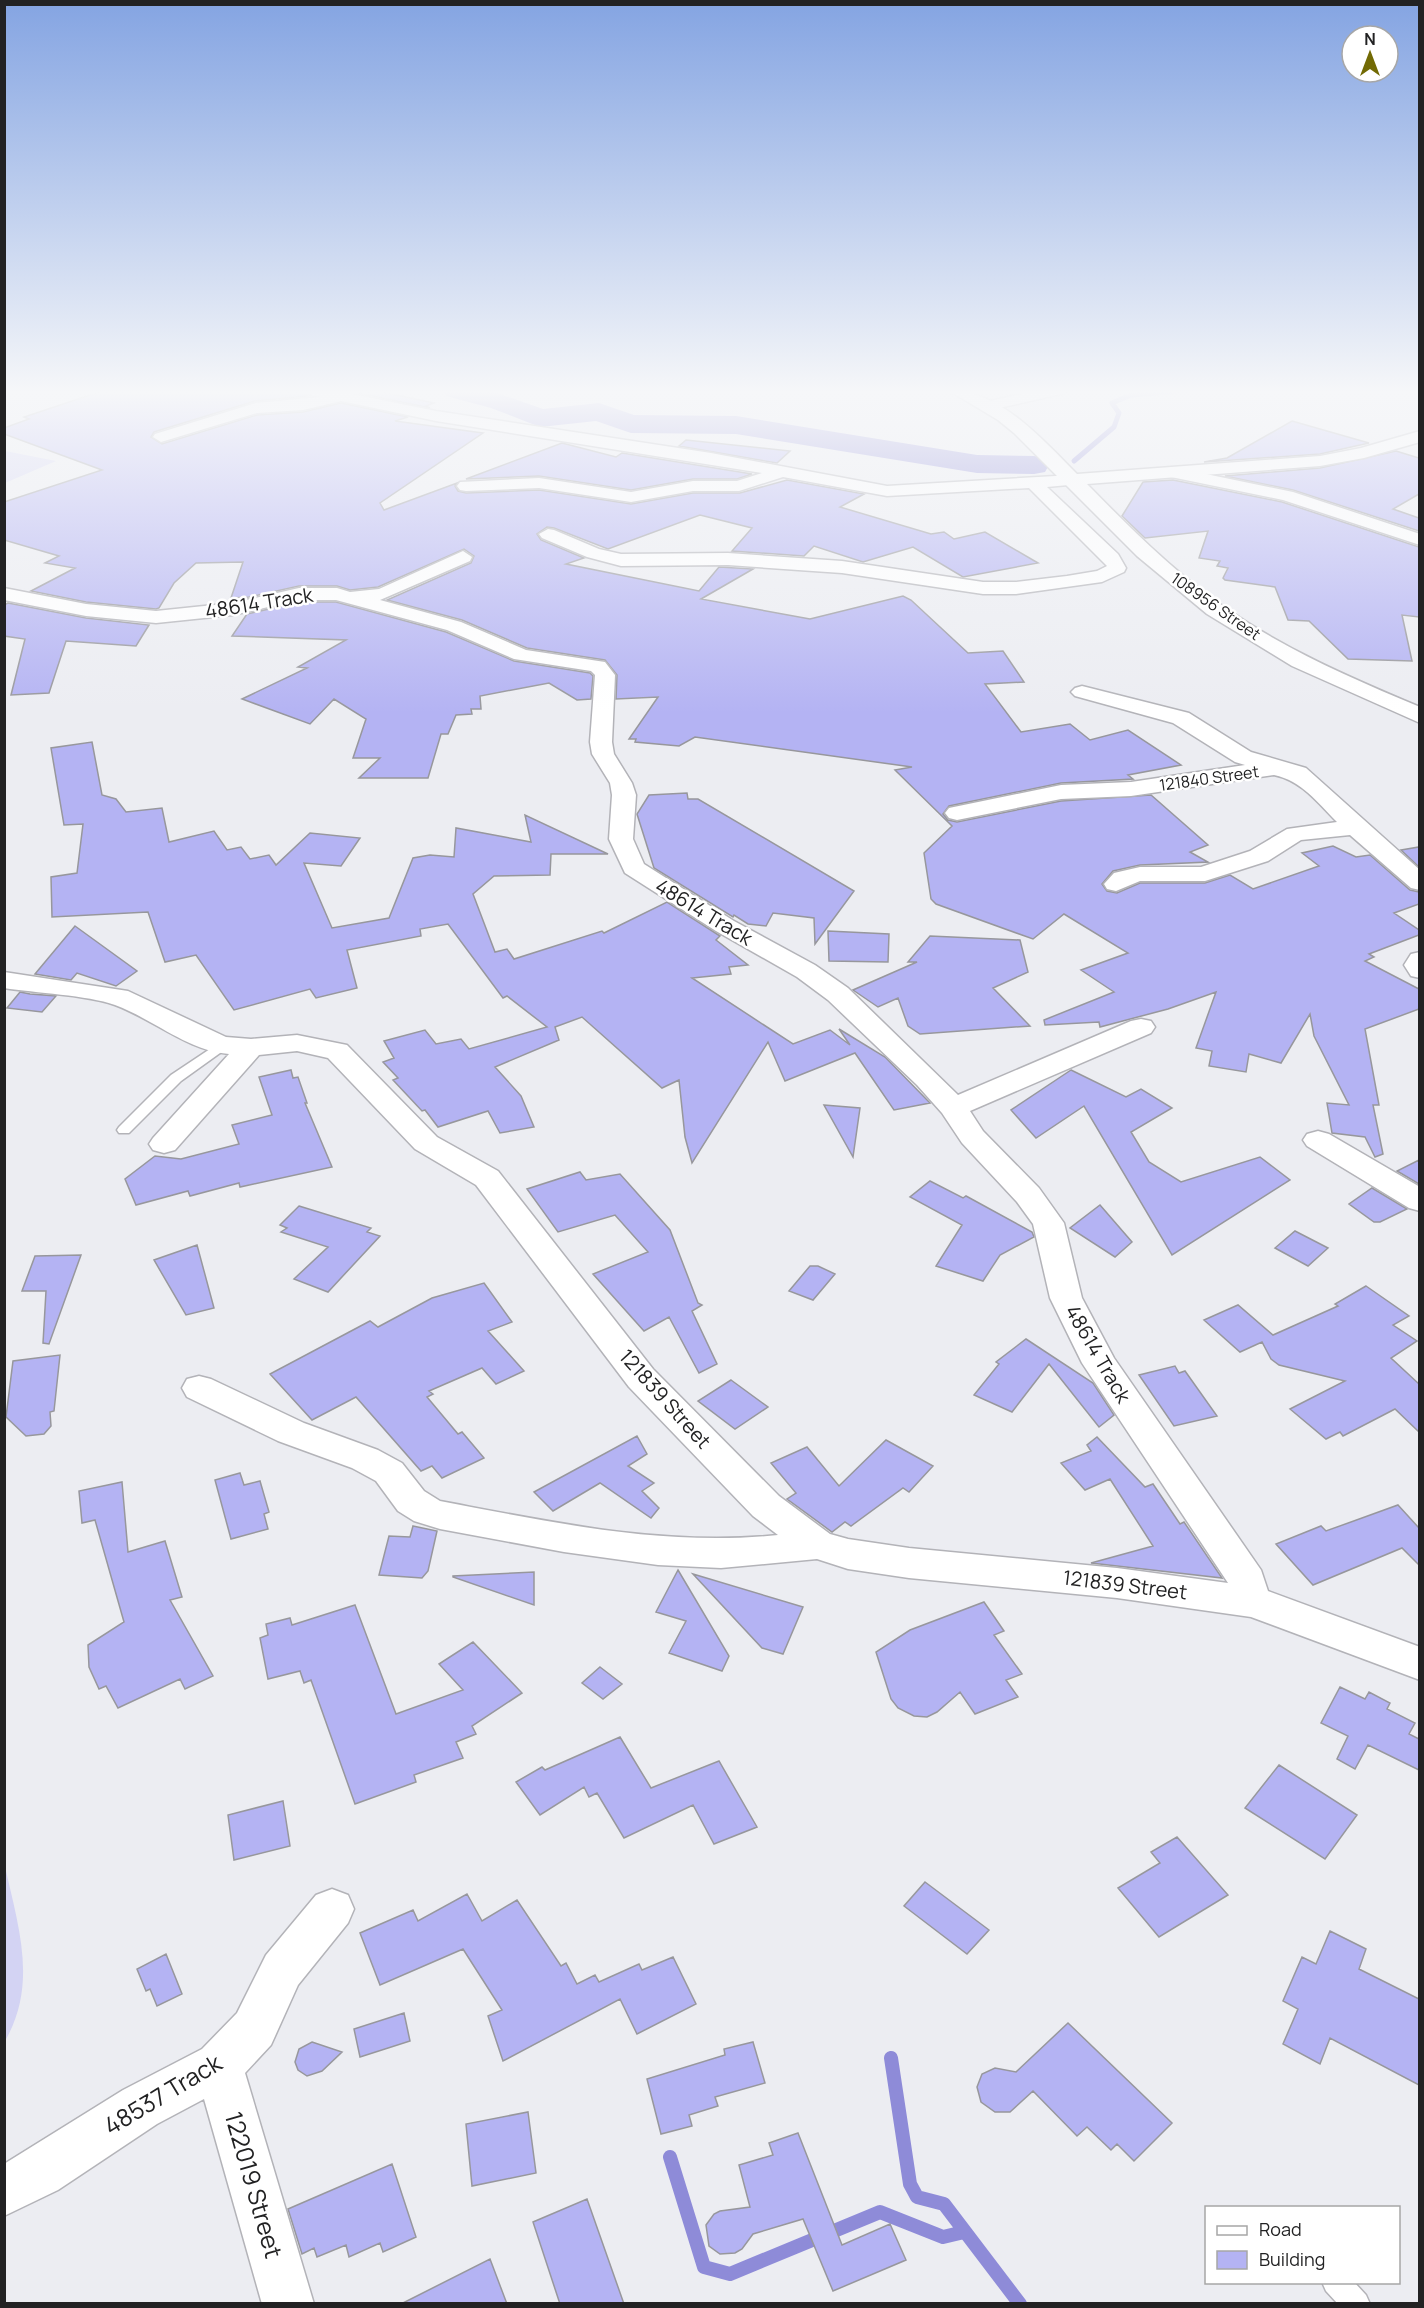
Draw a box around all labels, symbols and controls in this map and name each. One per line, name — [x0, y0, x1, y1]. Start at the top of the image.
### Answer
north arrow — [1340, 24, 1400, 84]
text: N — [1364, 28, 1376, 50]
street label: 108956 Street — [1167, 567, 1265, 645]
street label: 48614 Track — [203, 580, 316, 624]
street label: 121840 Street — [1158, 760, 1260, 796]
street label: 48614 Track — [651, 872, 759, 952]
street label: 48614 Track — [1060, 1300, 1138, 1409]
street label: 121839 Street — [614, 1343, 717, 1454]
street label: 121839 Street — [1061, 1563, 1189, 1606]
street label: 48537 Track — [97, 2045, 228, 2142]
street label: 122019 Street — [218, 2108, 291, 2262]
legend — [1205, 2206, 1400, 2284]
text: Road — [1259, 2217, 1302, 2241]
text: Building — [1259, 2247, 1325, 2271]

